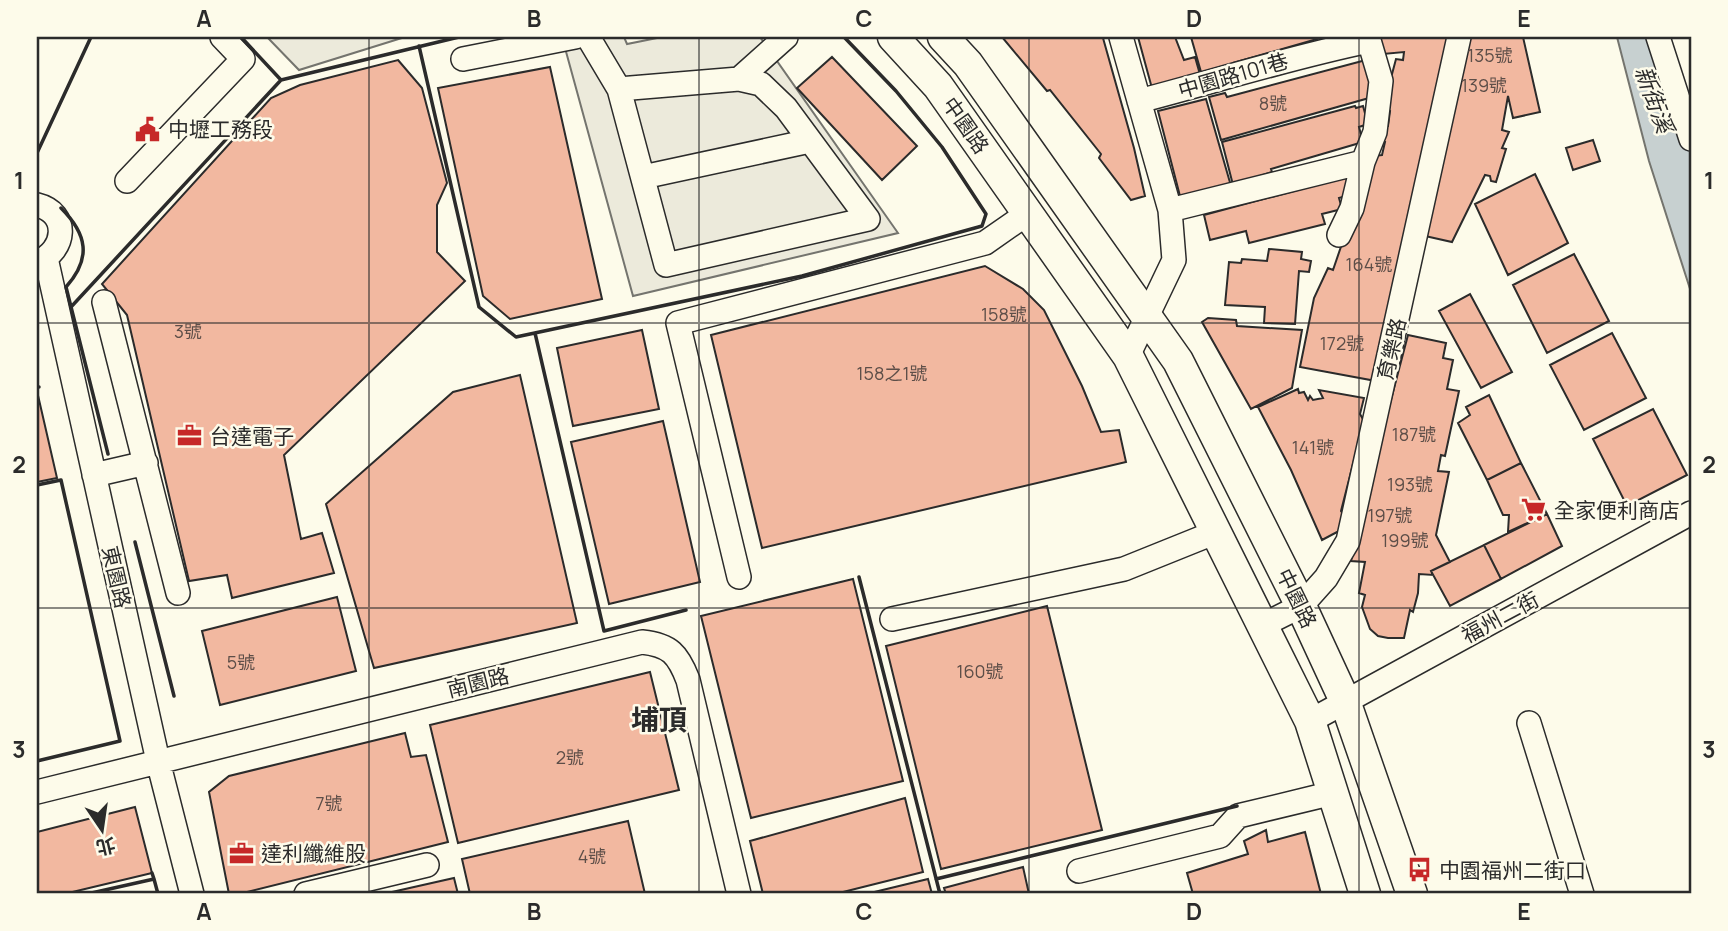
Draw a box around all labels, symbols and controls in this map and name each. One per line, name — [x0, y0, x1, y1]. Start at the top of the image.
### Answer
text: A — [196, 2, 212, 34]
text: B — [527, 2, 541, 34]
text: C — [856, 2, 873, 34]
text: D — [1186, 2, 1202, 34]
text: E — [1517, 2, 1531, 34]
house number: 135號 — [1467, 43, 1513, 67]
street label: 中園路101巷 — [1175, 46, 1291, 104]
water label: 新街溪 — [1628, 61, 1683, 140]
house number: 139號 — [1461, 73, 1507, 97]
street label: 中園路 — [936, 91, 996, 159]
house number: 8號 — [1259, 91, 1287, 115]
public building icon: 中壢工務段 — [134, 115, 162, 143]
place label: 中壢工務段 — [168, 115, 273, 143]
text: 1 — [14, 164, 24, 196]
text: 1 — [1704, 164, 1714, 196]
house number: 164號 — [1346, 252, 1392, 276]
house number: 158號 — [981, 302, 1027, 326]
street label: 育樂路 — [1370, 315, 1412, 383]
house number: 3號 — [174, 319, 202, 343]
house number: 172號 — [1320, 331, 1364, 355]
house number: 158之1號 — [857, 361, 927, 385]
office icon: 台達電子 — [176, 422, 204, 450]
place label: 台達電子 — [210, 422, 294, 450]
house number: 187號 — [1392, 422, 1436, 446]
house number: 141號 — [1292, 435, 1334, 459]
text: 2 — [12, 448, 26, 480]
text: 2 — [1702, 448, 1716, 480]
house number: 193號 — [1387, 472, 1433, 496]
supermarket icon: 全家便利商店 — [1520, 496, 1548, 524]
place label: 全家便利商店 — [1554, 496, 1680, 524]
house number: 197號 — [1368, 503, 1413, 527]
house number: 199號 — [1381, 528, 1429, 552]
street label: 東園路 — [96, 543, 138, 611]
street label: 中園路 — [1271, 564, 1323, 632]
street label: 福州二街 — [1456, 585, 1544, 649]
house number: 5號 — [227, 650, 255, 674]
house number: 160號 — [956, 659, 1004, 683]
street label: 南園路 — [444, 661, 512, 703]
district label: 埔頂 — [631, 700, 687, 738]
text: 3 — [12, 733, 26, 765]
text: 3 — [1702, 733, 1716, 765]
house number: 2號 — [556, 745, 584, 769]
house number: 7號 — [315, 791, 343, 815]
north arrow — [66, 794, 136, 864]
text: 北 — [94, 832, 118, 861]
office icon: 達利纖維股 — [227, 839, 255, 867]
place label: 達利纖維股 — [261, 839, 366, 867]
house number: 4號 — [578, 844, 606, 868]
bus stop icon: 中園福州二街口 — [1405, 856, 1433, 884]
place label: 中園福州二街口 — [1439, 856, 1586, 884]
text: A — [196, 895, 212, 927]
text: B — [527, 895, 541, 927]
text: C — [856, 895, 873, 927]
text: D — [1186, 895, 1202, 927]
text: E — [1517, 895, 1531, 927]

